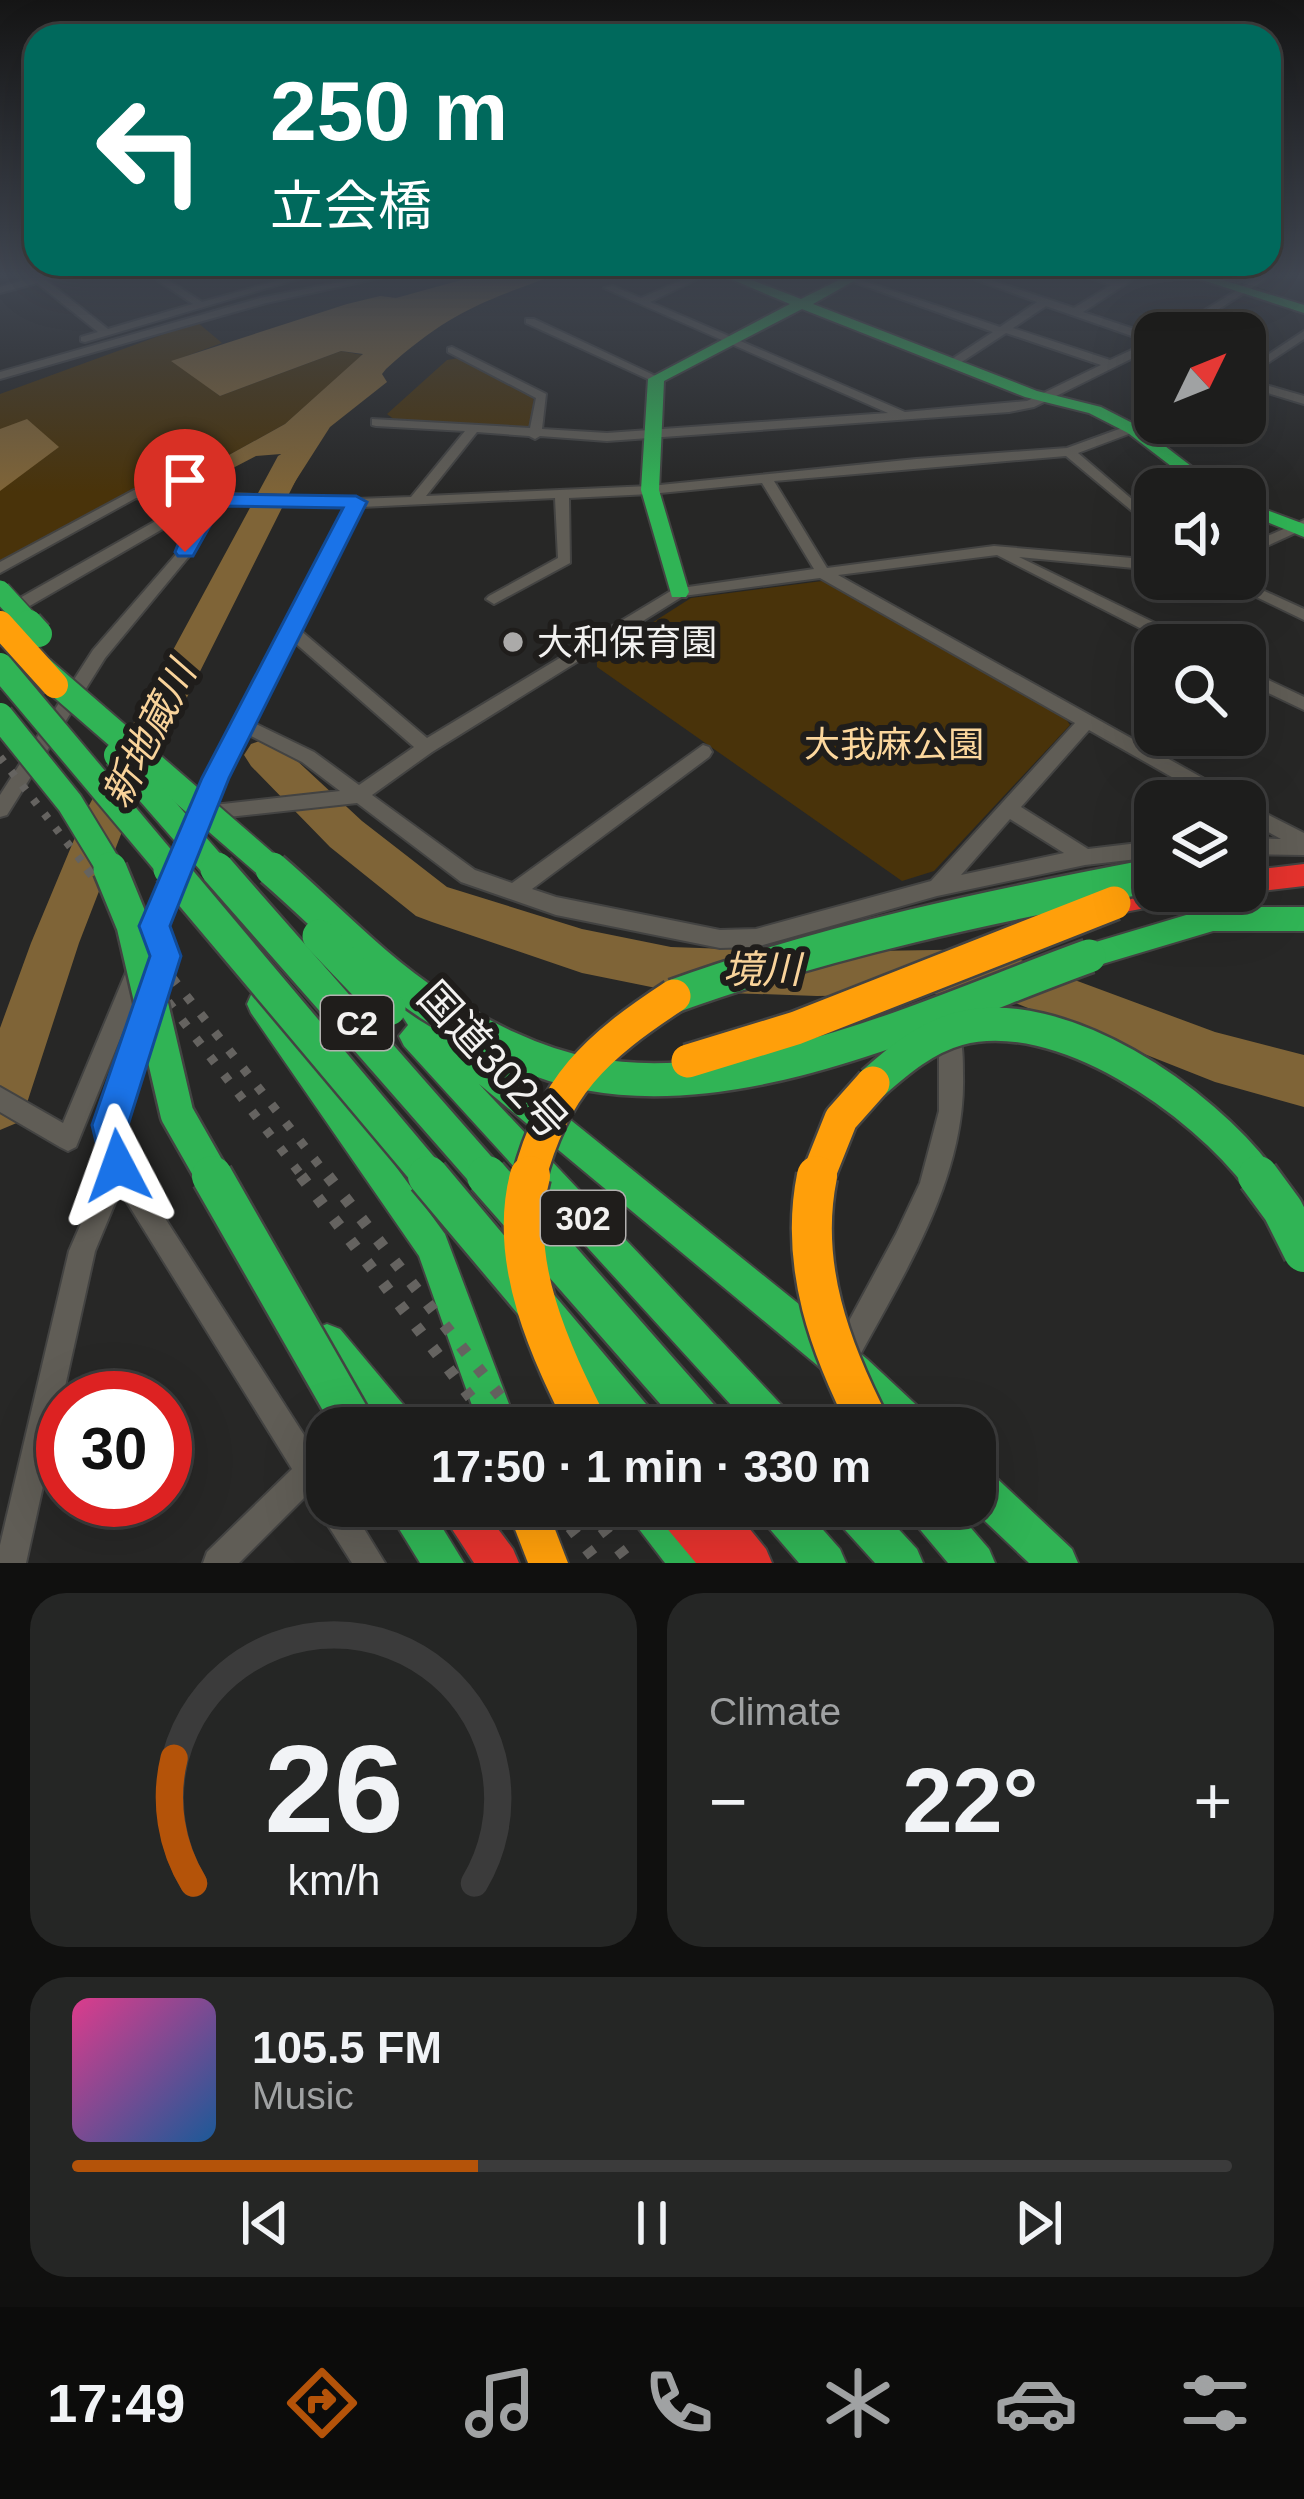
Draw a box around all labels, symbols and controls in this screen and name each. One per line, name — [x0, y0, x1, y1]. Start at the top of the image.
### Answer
text: 250 m — [270, 64, 508, 158]
icon: left — [72, 72, 228, 228]
text: 立会橋 — [270, 176, 432, 236]
north arrow — [1134, 312, 1266, 444]
map controls — [1134, 312, 1266, 912]
pin — [134, 429, 236, 552]
icon: arrive — [152, 447, 218, 513]
button: sound — [1134, 468, 1266, 600]
place label: 大和保育園 — [537, 622, 717, 663]
button: search — [1134, 624, 1266, 756]
marker: 大和保育園 — [500, 629, 526, 655]
water label: 新地蔵川 — [94, 651, 205, 813]
park label: 大我麻公園 — [804, 724, 984, 765]
button: layers — [1134, 780, 1266, 912]
water label: 境川 — [723, 948, 805, 991]
street label: 国道302号 — [409, 972, 577, 1148]
road number: C2 — [321, 996, 393, 1050]
position arrow — [55, 1103, 181, 1229]
road number: 302 — [541, 1191, 625, 1245]
speed limit sign: 30 — [36, 1371, 192, 1527]
text: 17:50 · 1 min · 330 m — [431, 1441, 871, 1492]
text: Climate — [709, 1690, 841, 1733]
text: 26 — [264, 1719, 403, 1858]
text: 22° — [902, 1751, 1039, 1851]
text: − — [709, 1764, 748, 1838]
text: + — [1193, 1764, 1232, 1838]
text: km/h — [287, 1856, 380, 1904]
text: 105.5 FM — [252, 2022, 442, 2073]
text: Music — [252, 2074, 354, 2117]
icon: previous — [232, 2190, 298, 2256]
icon: pause — [619, 2190, 685, 2256]
icon: next — [1006, 2190, 1072, 2256]
icon: directions — [280, 2361, 364, 2445]
icon: music — [458, 2361, 542, 2445]
icon: phone — [637, 2361, 721, 2445]
icon: climate — [816, 2361, 900, 2445]
icon: car — [994, 2361, 1078, 2445]
icon: filters — [1173, 2361, 1257, 2445]
text: 17:49 — [47, 2373, 185, 2433]

